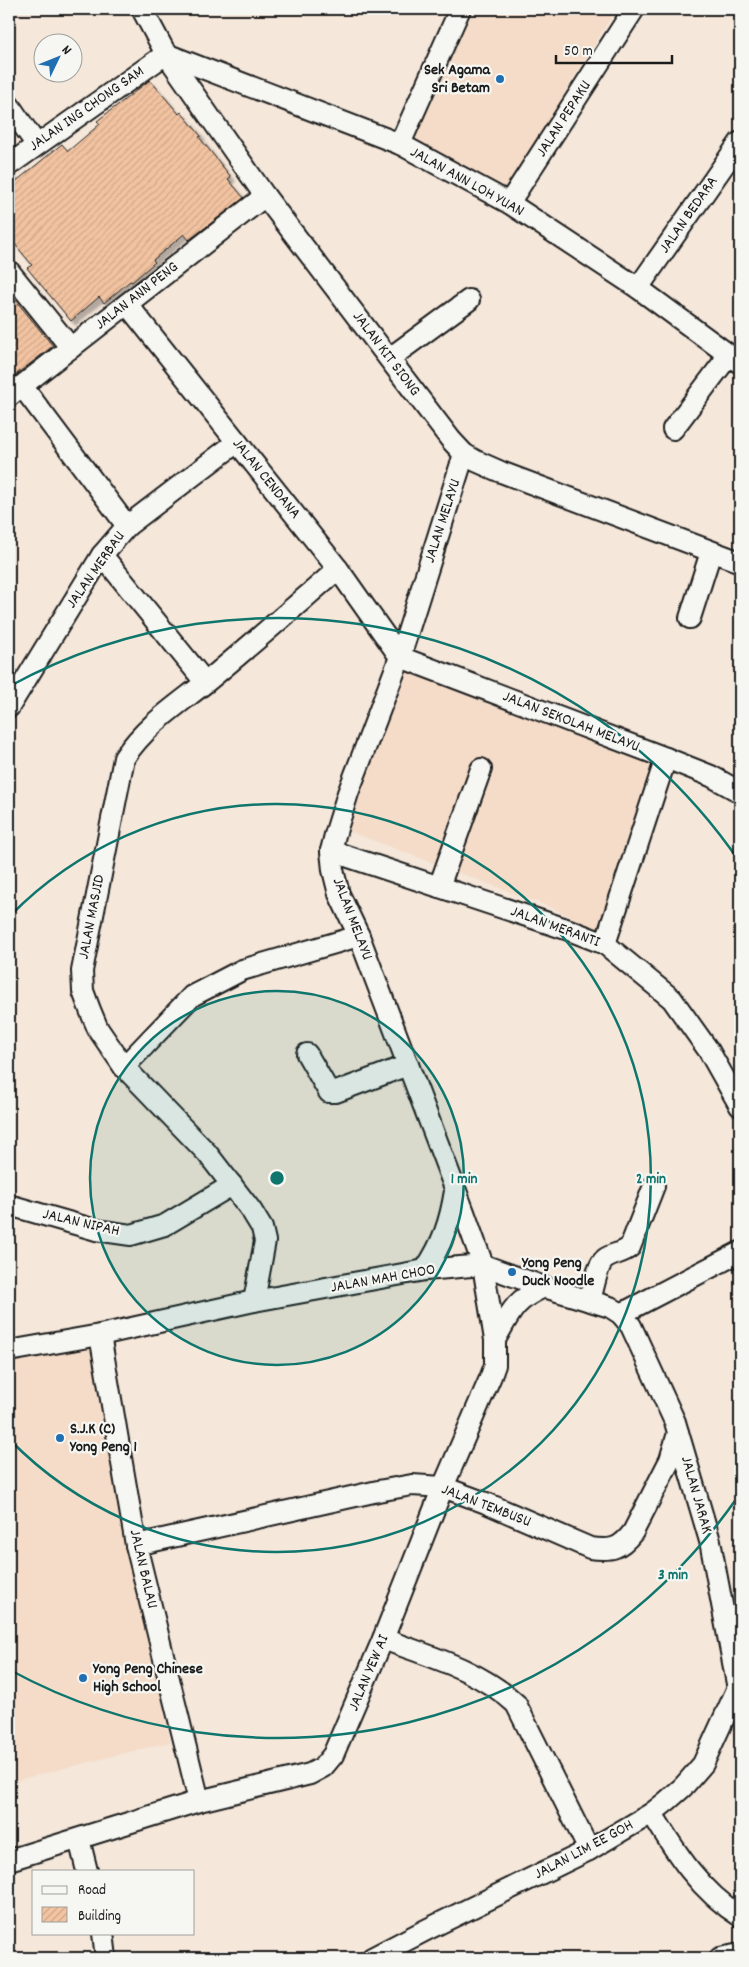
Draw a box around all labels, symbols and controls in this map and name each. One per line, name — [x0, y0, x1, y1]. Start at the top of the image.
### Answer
north arrow — [32, 32, 82, 82]
scale bar — [556, 32, 673, 64]
text: N — [56, 41, 76, 60]
text: 50 m — [564, 41, 593, 63]
place label: Sek Agama Sri Betam — [424, 59, 491, 100]
street label: JALAN ING CHONG SAM — [25, 61, 149, 157]
marker: Sek Agama Sri Betam — [494, 73, 506, 85]
street label: JALAN PEPAKU — [531, 76, 597, 162]
street label: JALAN ANN LOH YUAN — [406, 141, 528, 223]
street label: JALAN BEDARA — [654, 171, 724, 258]
street label: JALAN ANN PENG — [90, 256, 184, 336]
street label: JALAN KIT SIONG — [346, 307, 426, 401]
street label: JALAN CENDANA — [226, 434, 306, 525]
street label: JALAN MELAYU — [419, 476, 467, 566]
street label: JALAN MERBAU — [61, 527, 131, 613]
street label: JALAN SEKOLAH MELAYU — [499, 685, 643, 759]
street label: JALAN MASJID — [73, 873, 111, 961]
street label: JALAN MELAYU — [326, 874, 378, 964]
street label: JALAN MERANTI — [507, 900, 603, 954]
centre of rings — [268, 1169, 286, 1187]
text: 1 min — [451, 1169, 477, 1191]
text: 2 min — [636, 1169, 666, 1191]
street label: JALAN NIPAH — [40, 1203, 122, 1243]
place label: Yong Peng Duck Noodle — [521, 1252, 594, 1293]
street label: JALAN MAH CHOO — [329, 1258, 437, 1300]
marker: Yong Peng Duck Noodle — [506, 1266, 518, 1278]
place label: S.J.K (C) Yong Peng 1 — [69, 1418, 137, 1459]
marker: S.J.K (C) Yong Peng 1 — [54, 1432, 66, 1444]
street label: JALAN JARAK — [674, 1453, 718, 1537]
street label: JALAN TEMBUSU — [438, 1478, 534, 1534]
street label: JALAN BALAU — [123, 1527, 163, 1611]
text: 3 min — [658, 1565, 688, 1587]
street label: JALAN YEW AI — [343, 1631, 395, 1715]
place label: Yong Peng Chinese High School — [92, 1658, 203, 1699]
marker: Yong Peng Chinese High School — [77, 1672, 89, 1684]
street label: JALAN LIM EE GOH — [530, 1814, 638, 1886]
legend — [32, 1870, 195, 1934]
text: Road — [78, 1880, 106, 1902]
text: Building — [78, 1906, 121, 1928]

